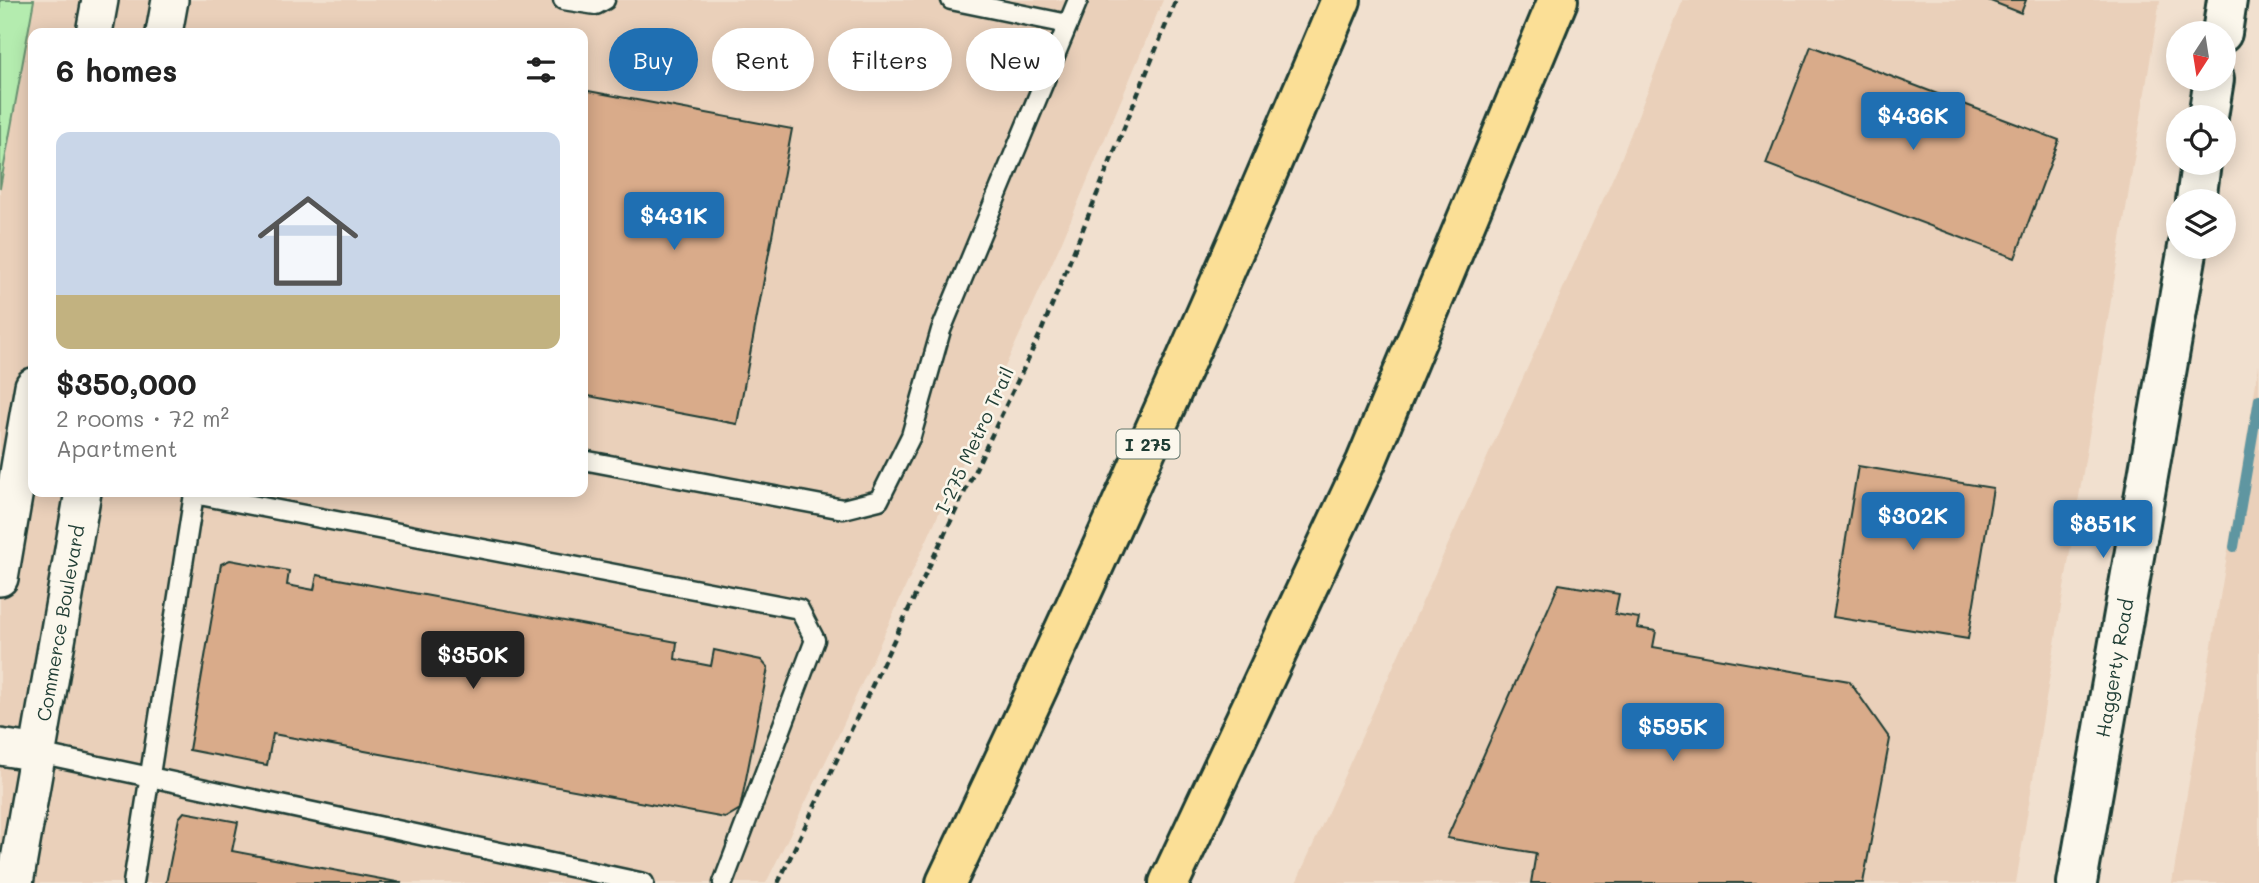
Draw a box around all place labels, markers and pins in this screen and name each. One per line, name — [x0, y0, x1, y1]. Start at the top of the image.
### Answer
pin: $436K — [1864, 92, 1962, 152]
pin: $431K — [625, 192, 723, 252]
pin: $302K — [1864, 492, 1962, 552]
pin: $851K — [2054, 500, 2152, 560]
pin: $350K — [424, 632, 522, 691]
pin: $595K — [1624, 704, 1722, 763]

